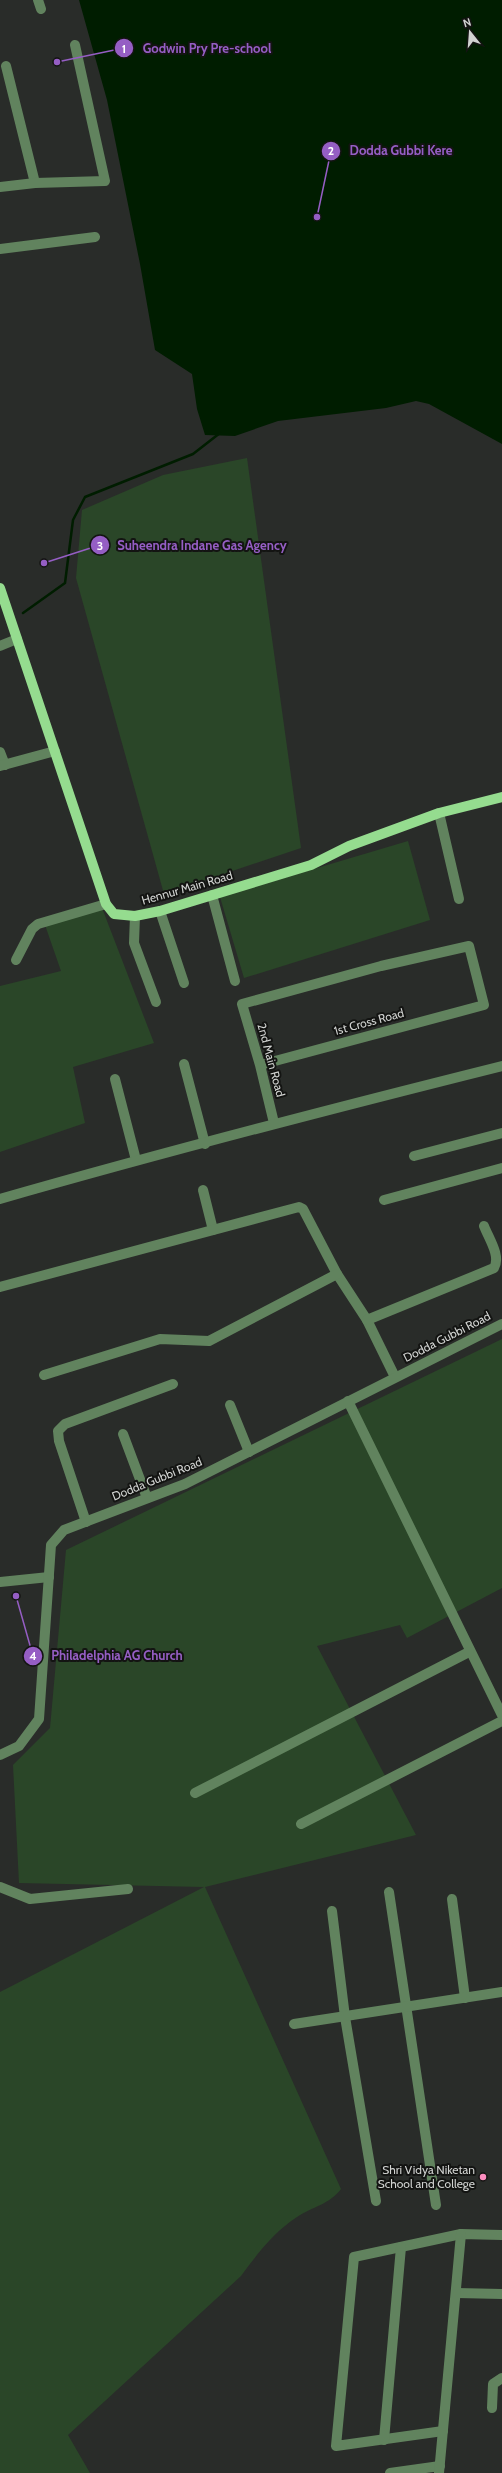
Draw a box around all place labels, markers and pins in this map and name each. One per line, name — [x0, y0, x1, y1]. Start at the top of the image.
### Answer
callout: Godwin Pry Pre-school — [114, 36, 279, 61]
callout: Dodda Gubbi Kere — [321, 138, 460, 163]
callout: Suheendra Indane Gas Agency — [90, 533, 295, 558]
callout: Philadelphia AG Church — [23, 1643, 191, 1668]
place label: Shri Vidya Niketan School and College — [378, 2162, 475, 2191]
marker: Shri Vidya Niketan School and College — [478, 2172, 488, 2182]

